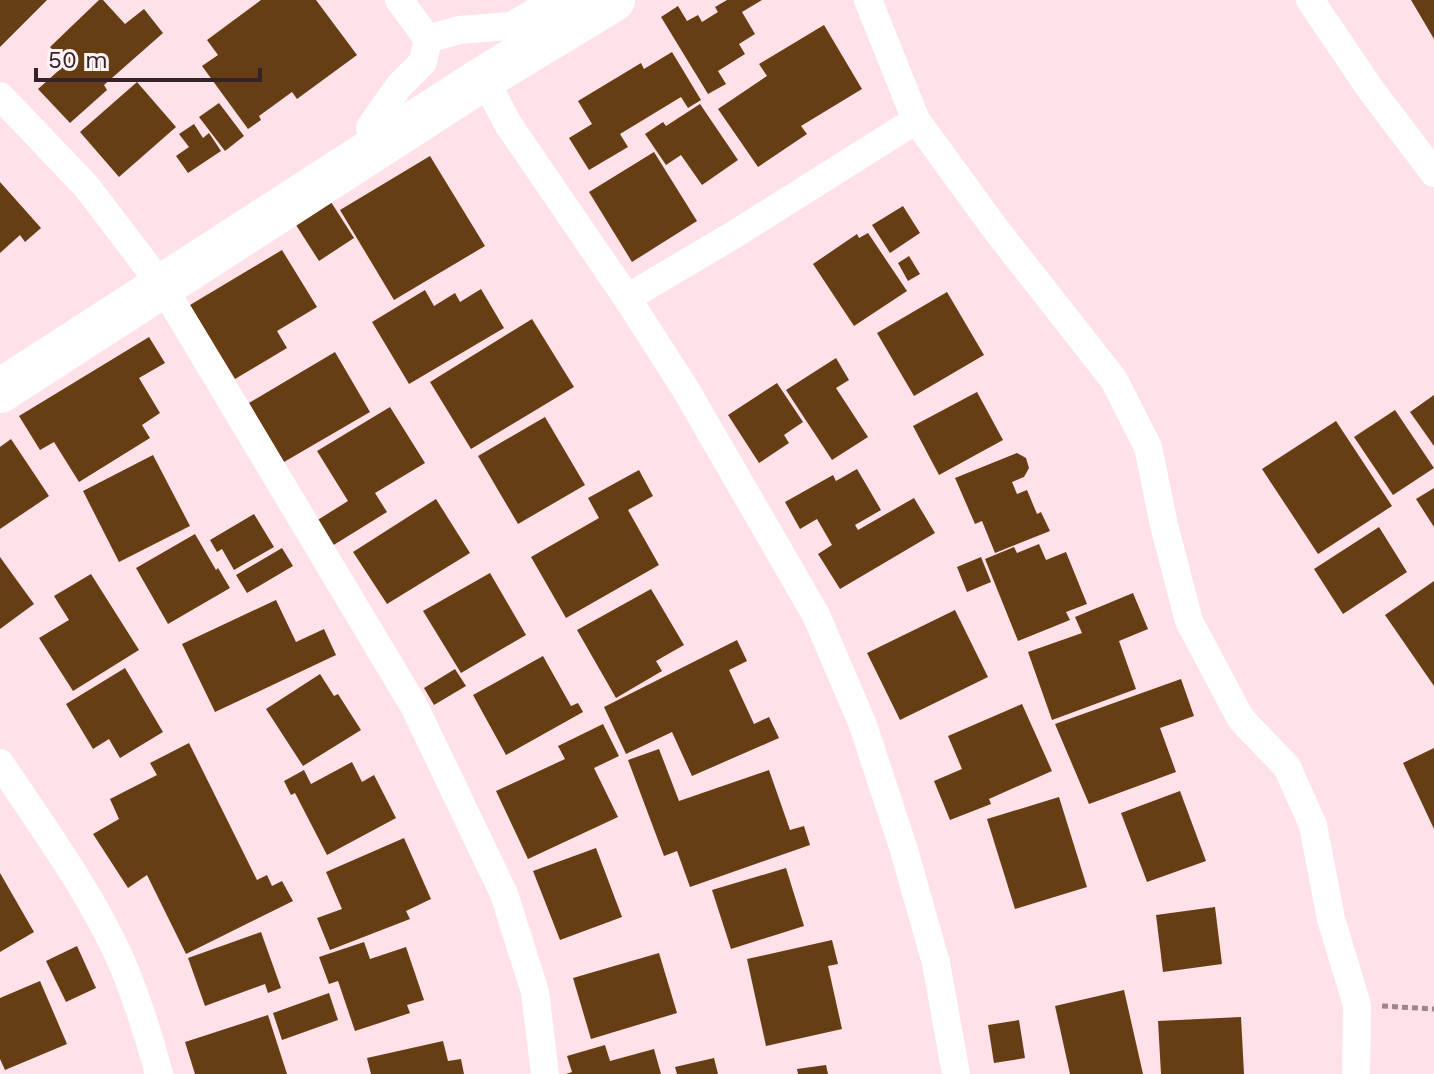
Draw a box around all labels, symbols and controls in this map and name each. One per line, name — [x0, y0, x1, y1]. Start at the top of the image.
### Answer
scale bar — [36, 32, 260, 82]
text: 50 m — [48, 46, 108, 74]

